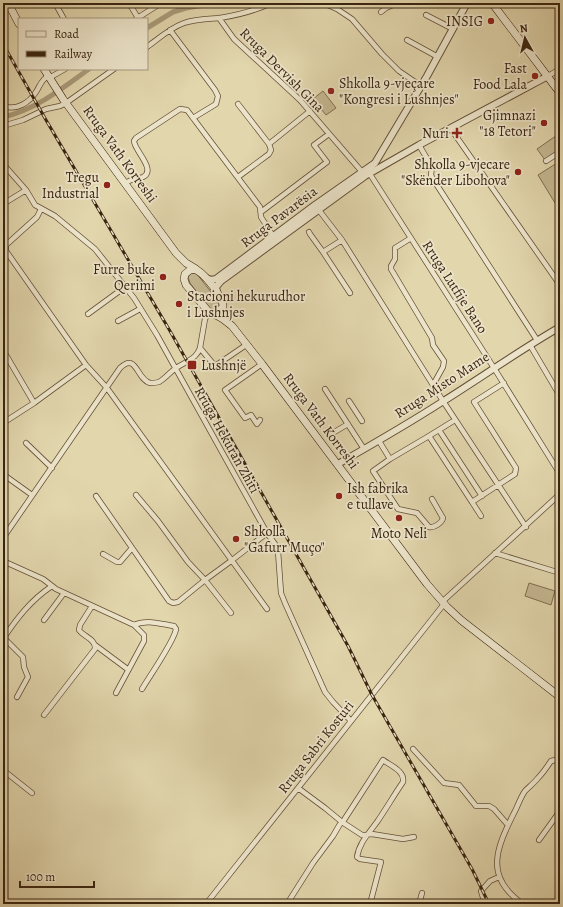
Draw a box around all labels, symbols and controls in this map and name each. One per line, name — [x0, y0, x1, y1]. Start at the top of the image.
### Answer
place label: INSIG — [446, 12, 483, 31]
marker: INSIG — [486, 16, 496, 26]
legend — [18, 18, 148, 70]
north arrow — [505, 18, 545, 58]
text: N — [519, 21, 529, 37]
street label: Rruga Dervish Gina — [236, 24, 329, 117]
text: Road — [54, 26, 80, 42]
text: Railway — [54, 46, 93, 62]
place label: Fast Food Lala — [473, 59, 527, 94]
marker: Fast Food Lala — [530, 71, 540, 81]
place label: Shkolla 9-vjeçare "Kongresi i Lushnjes" — [339, 74, 459, 109]
marker: Shkolla 9-vjeçare "Kongresi i Lushnjes" — [326, 86, 336, 96]
street label: Rruga Vath Korreshi — [78, 102, 162, 206]
place label: Gjimnazi "18 Tetori" — [479, 106, 536, 141]
marker: Gjimnazi "18 Tetori" — [539, 118, 549, 128]
place label: Nuri — [422, 124, 449, 143]
marker: Nuri — [452, 128, 462, 138]
place label: Shkolla 9-vjecare "Skënder Libohova" — [401, 155, 510, 190]
marker: Shkolla 9-vjecare "Skënder Libohova" — [513, 167, 523, 177]
place label: Tregu Industrial — [42, 168, 100, 203]
marker: Tregu Industrial — [102, 180, 112, 190]
street label: Rruga Pavarësia — [237, 182, 322, 252]
street label: Rruga Lutfije Bano — [418, 237, 492, 337]
place label: Furre buke Qerimi — [93, 260, 155, 295]
marker: Furre buke Qerimi — [158, 272, 168, 282]
place label: Stacioni hekurudhor i Lushnjes — [187, 287, 306, 322]
marker: Stacioni hekurudhor i Lushnjes — [174, 299, 184, 309]
street label: Rruga Misto Mame — [391, 347, 493, 423]
place label: Lushnjë — [201, 356, 246, 375]
marker: Lushnjë — [186, 359, 198, 371]
street label: Rruga Vath Korreshi — [279, 369, 363, 473]
street label: Rruga Hekuran Zhiti — [190, 383, 264, 497]
place label: Ish fabrika e tullave — [347, 479, 409, 514]
marker: Ish fabrika e tullave — [334, 491, 344, 501]
marker: Moto Neli — [394, 513, 404, 523]
place label: Shkolla "Gafurr Muço" — [244, 522, 325, 557]
place label: Moto Neli — [371, 524, 427, 543]
marker: Shkolla "Gafurr Muço" — [231, 534, 241, 544]
street label: Rruga Sabri Kosturi — [274, 697, 358, 797]
scale bar — [20, 863, 94, 889]
text: 100 m — [26, 869, 55, 885]

